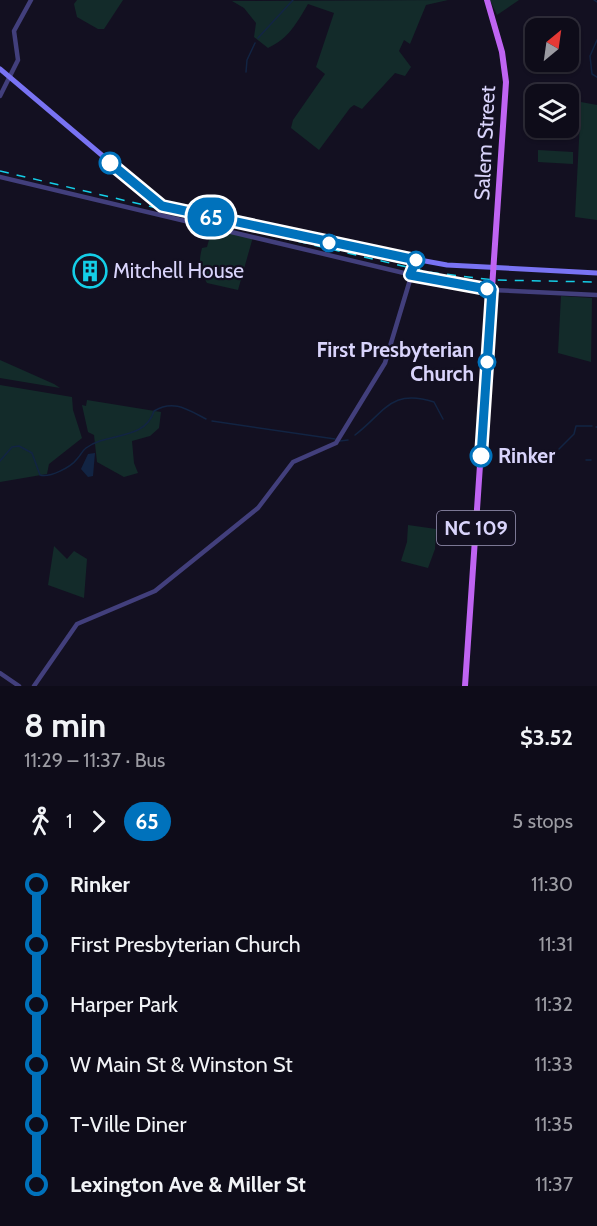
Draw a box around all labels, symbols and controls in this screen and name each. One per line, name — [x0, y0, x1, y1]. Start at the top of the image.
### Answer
north arrow — [525, 18, 579, 72]
map controls — [525, 18, 579, 138]
button: layers — [525, 84, 579, 138]
street label: Salem Street — [469, 85, 500, 201]
unlabelled marker — [99, 152, 121, 174]
line badge: 65 — [184, 198, 238, 236]
text: 65 — [199, 205, 223, 230]
unlabelled marker — [320, 234, 338, 252]
unlabelled marker — [407, 251, 425, 269]
building icon: Mitchell House — [72, 253, 108, 289]
place label: Mitchell House — [113, 258, 244, 283]
unlabelled marker — [478, 280, 496, 298]
place label: First Presbyterian Church — [316, 337, 474, 386]
marker: First Presbyterian Church — [478, 353, 496, 371]
place label: Rinker — [498, 443, 555, 468]
marker: Rinker — [470, 445, 492, 467]
road number: NC 109 — [437, 511, 515, 545]
text: 8 min — [24, 705, 106, 745]
text: $3.52 — [520, 724, 573, 751]
text: 11:29 – 11:37 · Bus — [24, 748, 165, 772]
icon: walk — [24, 805, 57, 838]
icon: forward — [82, 805, 115, 838]
text: 1 — [66, 809, 73, 833]
text: 65 — [136, 809, 159, 834]
text: 5 stops — [512, 809, 573, 833]
text: Rinker — [70, 871, 130, 898]
text: 11:30 — [531, 872, 573, 896]
text: First Presbyterian Church — [70, 931, 301, 958]
text: 11:31 — [538, 932, 573, 956]
text: Harper Park — [70, 991, 178, 1018]
text: 11:32 — [535, 992, 573, 1016]
text: W Main St & Winston St — [70, 1051, 293, 1078]
text: 11:33 — [534, 1052, 573, 1076]
text: T-Ville Diner — [70, 1111, 186, 1138]
text: 11:35 — [534, 1112, 573, 1136]
text: Lexington Ave & Miller St — [70, 1171, 306, 1198]
text: 11:37 — [535, 1172, 573, 1196]

